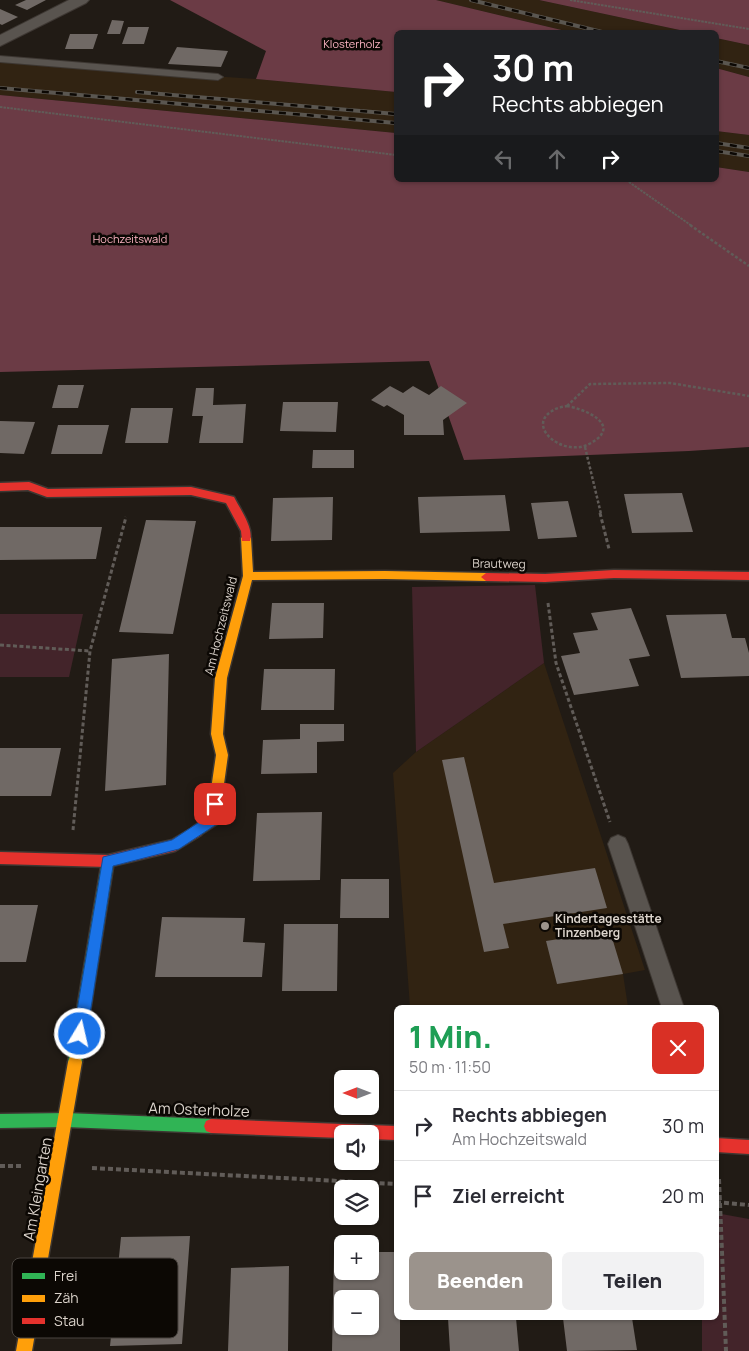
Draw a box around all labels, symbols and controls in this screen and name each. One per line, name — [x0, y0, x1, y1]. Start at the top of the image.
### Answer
park label: Klosterholz — [323, 36, 381, 51]
text: 30 m — [492, 44, 574, 92]
icon: right — [409, 50, 474, 115]
text: Rechts abbiegen — [492, 89, 664, 119]
icon: left — [490, 145, 518, 173]
icon: ahead — [543, 145, 571, 173]
icon: right — [596, 145, 624, 173]
park label: Hochzeitswald — [93, 231, 167, 246]
street label: Brautweg — [472, 555, 526, 572]
street label: Am Hochzeitswald — [200, 575, 241, 677]
pin — [194, 783, 236, 825]
icon: arrive — [201, 790, 229, 818]
place label: Kindertagesstätte Tinzenberg — [555, 910, 662, 941]
marker: Kindertagesstätte Tinzenberg — [539, 920, 551, 932]
position arrow — [53, 1007, 105, 1059]
text: 1 Min. — [409, 1016, 492, 1057]
button: close — [652, 1022, 704, 1074]
text: 50 m · 11:50 — [409, 1056, 491, 1078]
north arrow — [334, 1070, 379, 1115]
map controls — [334, 1070, 379, 1335]
street label: Am Osterholze — [148, 1097, 250, 1122]
text: Rechts abbiegen — [452, 1102, 607, 1128]
icon: right — [409, 1112, 437, 1140]
text: 30 m — [662, 1113, 704, 1139]
button: sound — [334, 1125, 379, 1170]
text: Am Hochzeitswald — [452, 1128, 587, 1150]
street label: Am Kleingarten — [18, 1136, 57, 1242]
button: layers — [334, 1180, 379, 1225]
icon: arrive — [409, 1182, 437, 1210]
text: Ziel erreicht — [452, 1183, 565, 1209]
text: 20 m — [662, 1183, 704, 1209]
button: + — [334, 1235, 379, 1280]
button: Beenden — [409, 1252, 552, 1310]
button: Teilen — [562, 1252, 704, 1310]
legend — [12, 1258, 178, 1338]
text: Frei — [54, 1266, 77, 1285]
text: Zäh — [54, 1288, 79, 1307]
button: − — [334, 1290, 379, 1335]
text: Stau — [54, 1311, 84, 1330]

